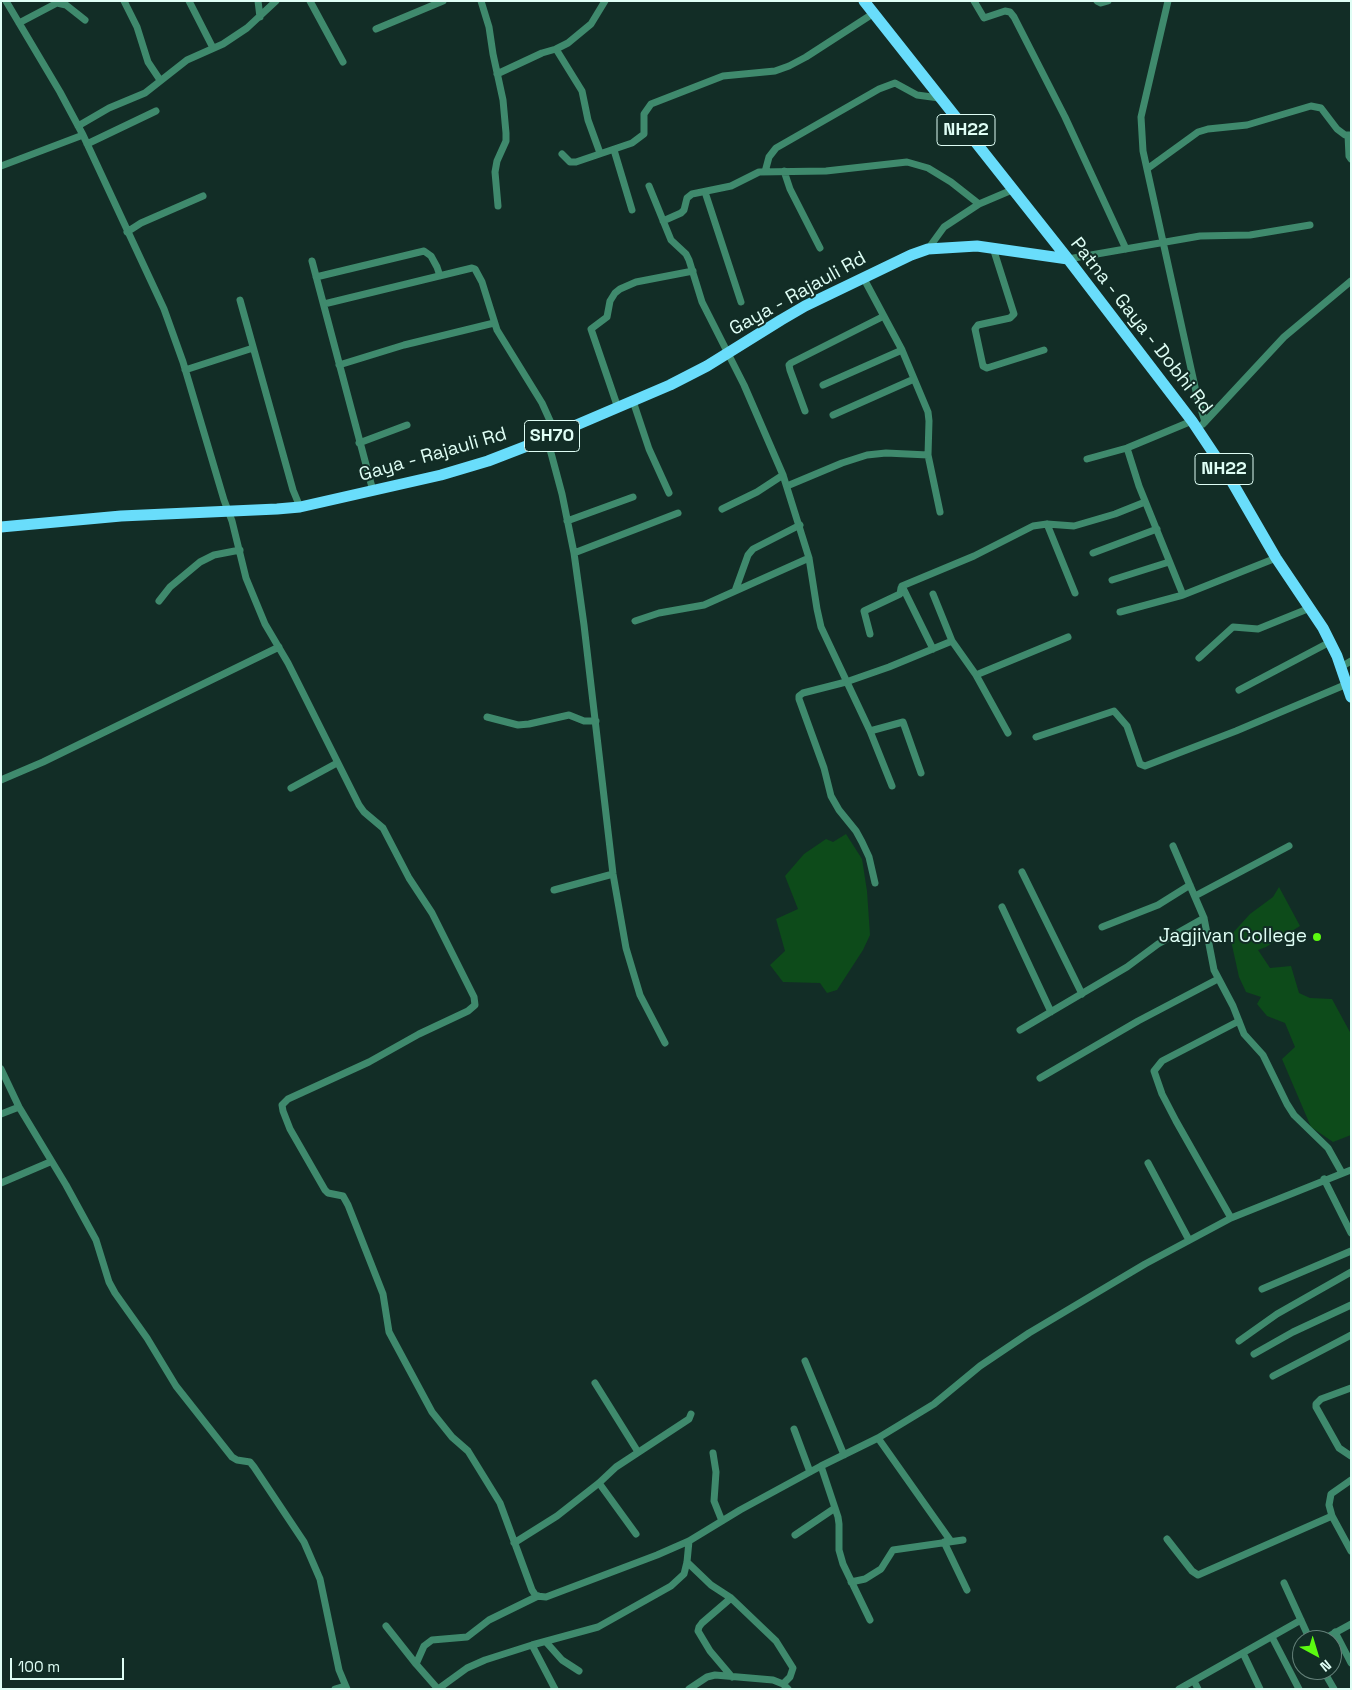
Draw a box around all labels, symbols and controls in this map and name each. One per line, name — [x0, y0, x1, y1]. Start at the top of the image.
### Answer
road number: NH22 — [937, 114, 995, 146]
street label: Patna - Gaya - Dobhi Rd — [1065, 233, 1217, 419]
street label: Gaya - Rajauli Rd — [726, 247, 870, 341]
road number: SH70 — [524, 421, 580, 452]
street label: Gaya - Rajauli Rd — [357, 423, 509, 487]
road number: NH22 — [1195, 454, 1253, 484]
place label: Jagjivan College — [1159, 926, 1307, 948]
marker: Jagjivan College — [1311, 931, 1323, 943]
north arrow — [1292, 1630, 1342, 1680]
scale bar — [12, 1648, 126, 1680]
text: N — [1317, 1656, 1335, 1676]
text: 100 m — [18, 1657, 60, 1676]

